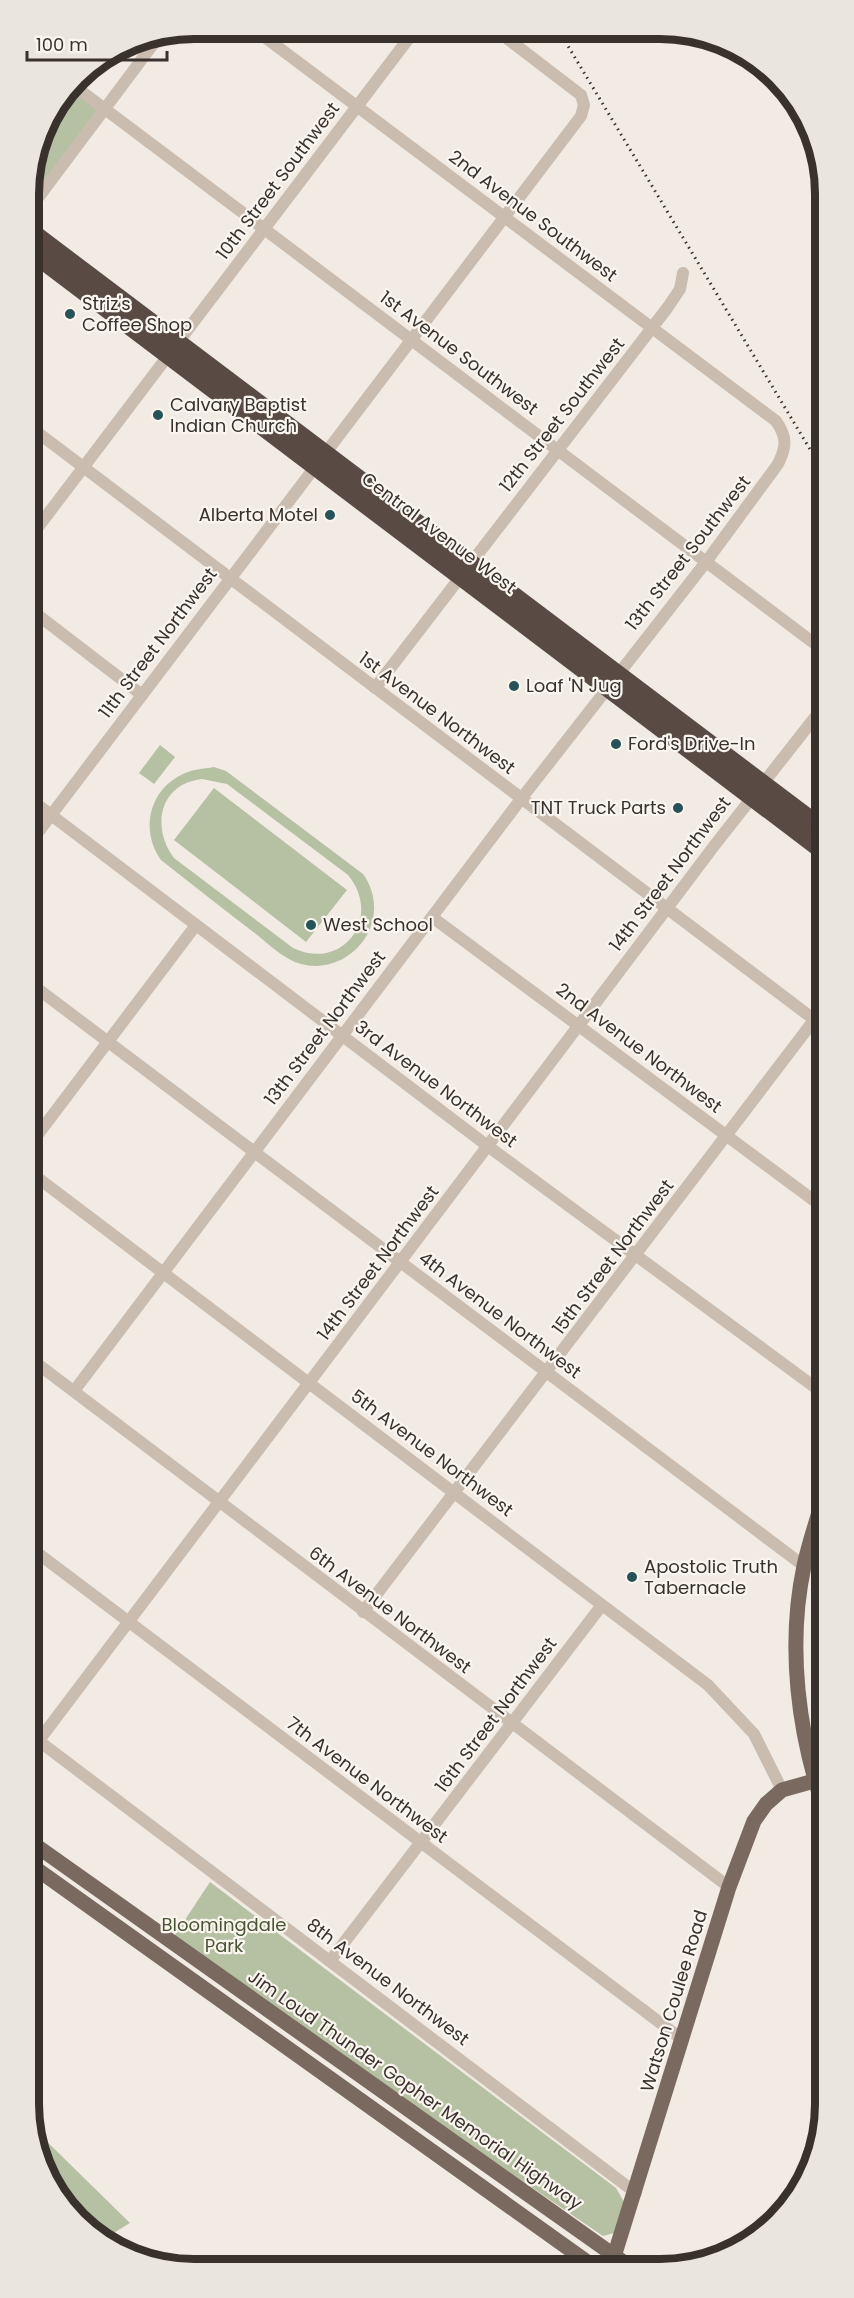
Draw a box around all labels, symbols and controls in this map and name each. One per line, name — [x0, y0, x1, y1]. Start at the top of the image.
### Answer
scale bar — [27, 24, 166, 62]
text: 100 m — [36, 32, 88, 57]
street label: 10th Street Southwest — [210, 97, 345, 264]
street label: 2nd Avenue Southwest — [444, 144, 623, 287]
street label: 1st Avenue Southwest — [375, 285, 544, 420]
place label: Striz's Coffee Shop — [82, 291, 192, 337]
marker: Striz's Coffee Shop — [63, 307, 77, 321]
street label: 12th Street Southwest — [493, 332, 630, 497]
place label: Calvary Baptist Indian Church — [170, 392, 307, 438]
marker: Calvary Baptist Indian Church — [151, 408, 165, 422]
street label: Central Avenue West — [357, 466, 522, 599]
street label: 13th Street Southwest — [619, 470, 756, 635]
place label: Alberta Motel — [199, 502, 318, 527]
marker: Alberta Motel — [323, 508, 337, 522]
street label: 11th Street Northwest — [93, 562, 223, 723]
street label: 1st Avenue Northwest — [354, 646, 521, 780]
place label: Loaf 'N Jug — [526, 673, 622, 698]
marker: Loaf 'N Jug — [507, 679, 521, 693]
place label: Ford's Drive-In — [628, 731, 756, 756]
marker: Ford's Drive-In — [609, 737, 623, 751]
street label: 14th Street Northwest — [603, 791, 736, 956]
place label: TNT Truck Parts — [531, 795, 666, 820]
marker: TNT Truck Parts — [671, 801, 685, 815]
place label: West School — [323, 912, 433, 937]
marker: West School — [304, 918, 318, 932]
street label: 13th Street Northwest — [258, 945, 391, 1110]
street label: 2nd Avenue Northwest — [551, 977, 728, 1118]
street label: 3rd Avenue Northwest — [350, 1014, 523, 1153]
street label: 15th Street Northwest — [546, 1174, 679, 1339]
street label: 14th Street Northwest — [311, 1180, 444, 1345]
street label: 4th Avenue Northwest — [414, 1245, 587, 1384]
street label: 5th Avenue Northwest — [346, 1383, 519, 1522]
street label: 6th Avenue Northwest — [304, 1540, 477, 1679]
place label: Apostolic Truth Tabernacle — [644, 1554, 778, 1600]
marker: Apostolic Truth Tabernacle — [625, 1570, 639, 1584]
street label: 16th Street Northwest — [429, 1632, 562, 1797]
street label: 7th Avenue Northwest — [282, 1711, 453, 1849]
street label: Watson Coulee Road — [634, 1907, 713, 2095]
park label: Bloomingdale Park — [161, 1912, 287, 1958]
street label: 8th Avenue Northwest — [302, 1912, 475, 2051]
street label: Jim Loud Thunder Gopher Memorial Highway — [243, 1964, 588, 2215]

